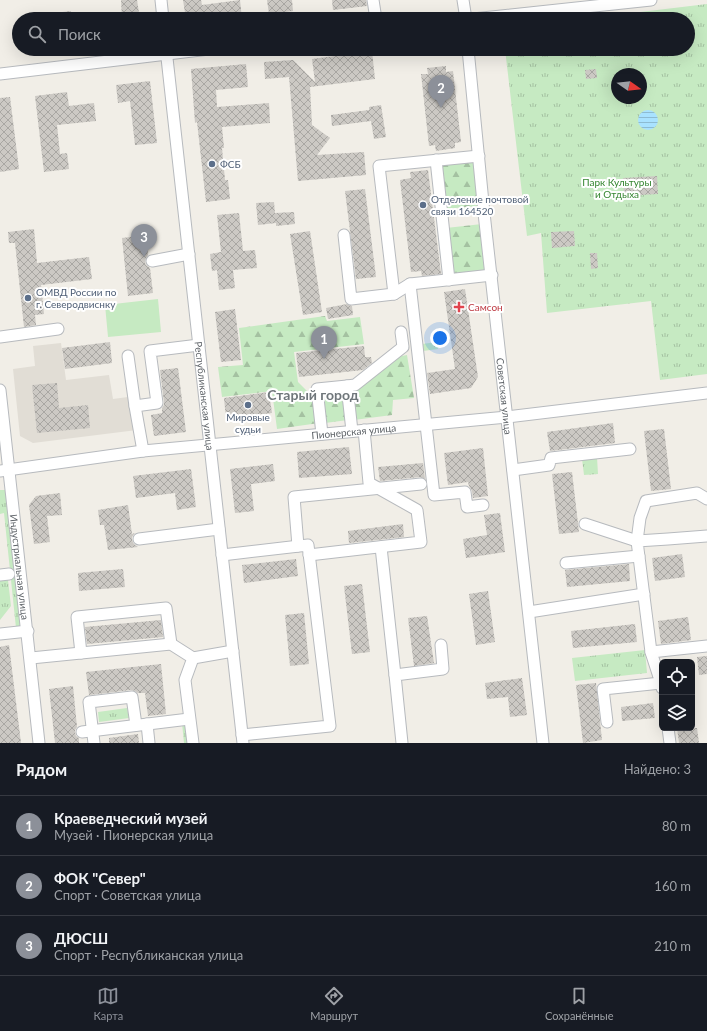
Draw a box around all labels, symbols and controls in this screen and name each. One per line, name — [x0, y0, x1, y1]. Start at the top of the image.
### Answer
search box — [12, 12, 695, 56]
icon: search — [26, 23, 48, 45]
text: Поиск — [58, 25, 101, 43]
north arrow — [611, 68, 647, 104]
pin: 2 — [428, 75, 454, 108]
place label: ФСБ — [220, 158, 241, 170]
marker: ФСБ — [207, 159, 217, 169]
park label: Парк Культуры и Отдыха — [582, 176, 652, 200]
place label: Отделение почтовой связи 164520 — [431, 193, 529, 217]
marker: Отделение почтовой связи 164520 — [418, 200, 428, 210]
pin: 3 — [131, 224, 157, 257]
place label: ОМВД России по г. Северодвиснку — [36, 286, 117, 310]
marker: ОМВД России по г. Северодвиснку — [23, 293, 33, 303]
marker: Самсон — [453, 301, 465, 313]
place label: Самсон — [468, 301, 503, 313]
pin: 1 — [311, 326, 337, 359]
your location — [430, 328, 450, 348]
street label: Республиканская улица — [192, 341, 216, 451]
street label: Советская улица — [494, 357, 515, 435]
district label: Старый город — [267, 386, 359, 403]
marker: Мировые судьи — [243, 400, 253, 410]
place label: Мировые судьи — [226, 411, 270, 435]
street label: Пионерская улица — [311, 421, 397, 441]
street label: Индустриальная улица — [8, 513, 31, 621]
map controls — [659, 659, 695, 731]
button: locate — [659, 659, 695, 695]
button: layers — [659, 695, 695, 731]
text: Рядом — [16, 759, 67, 780]
text: Найдено: 3 — [624, 761, 691, 777]
text: Краеведческий музей — [54, 809, 208, 827]
text: 1 — [25, 818, 33, 834]
text: 80 m — [662, 818, 691, 834]
text: Музей · Пионерская улица — [54, 827, 213, 843]
text: ФОК "Север" — [54, 869, 146, 887]
text: 2 — [25, 878, 33, 894]
text: 160 m — [654, 878, 691, 894]
text: Спорт · Советская улица — [54, 887, 201, 903]
text: ДЮСШ — [54, 929, 108, 947]
text: 3 — [25, 938, 33, 954]
text: 210 m — [654, 938, 691, 954]
text: Спорт · Республиканская улица — [54, 947, 243, 963]
tab: Карта — [93, 985, 123, 1022]
tab: Маршрут — [310, 985, 358, 1022]
tab: Сохранённые — [545, 985, 614, 1022]

